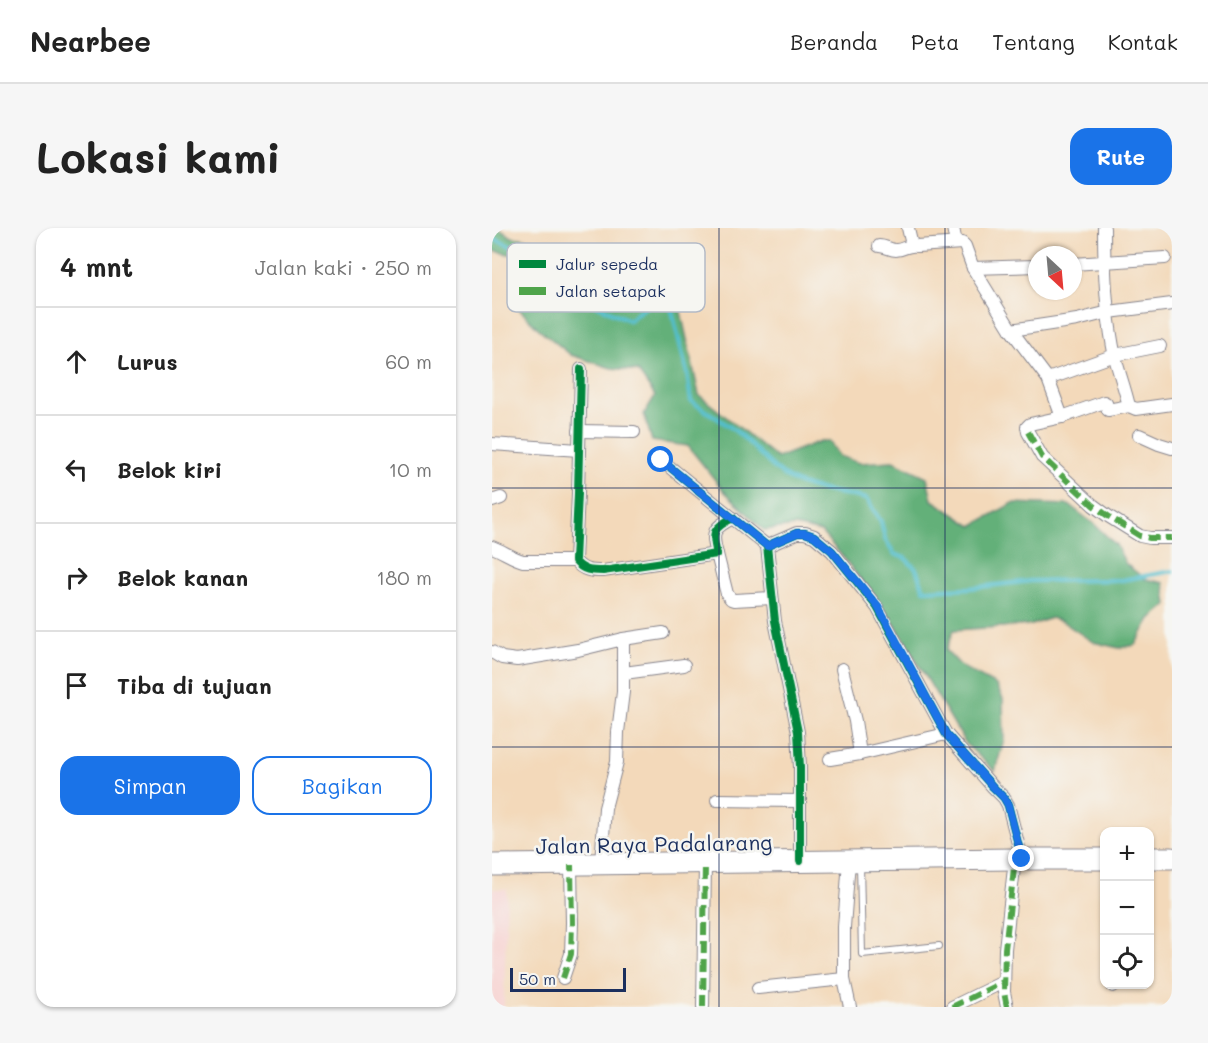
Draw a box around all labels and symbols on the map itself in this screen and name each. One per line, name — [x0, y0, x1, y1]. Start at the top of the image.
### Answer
legend — [507, 243, 705, 312]
north arrow — [1028, 246, 1082, 300]
text: Jalur sepeda — [556, 253, 658, 274]
text: Jalan setapak — [556, 280, 666, 301]
route start — [647, 446, 673, 472]
street label: Jalan Raya Padalarang — [535, 828, 773, 859]
route end — [1008, 845, 1034, 871]
scale bar — [510, 965, 626, 992]

